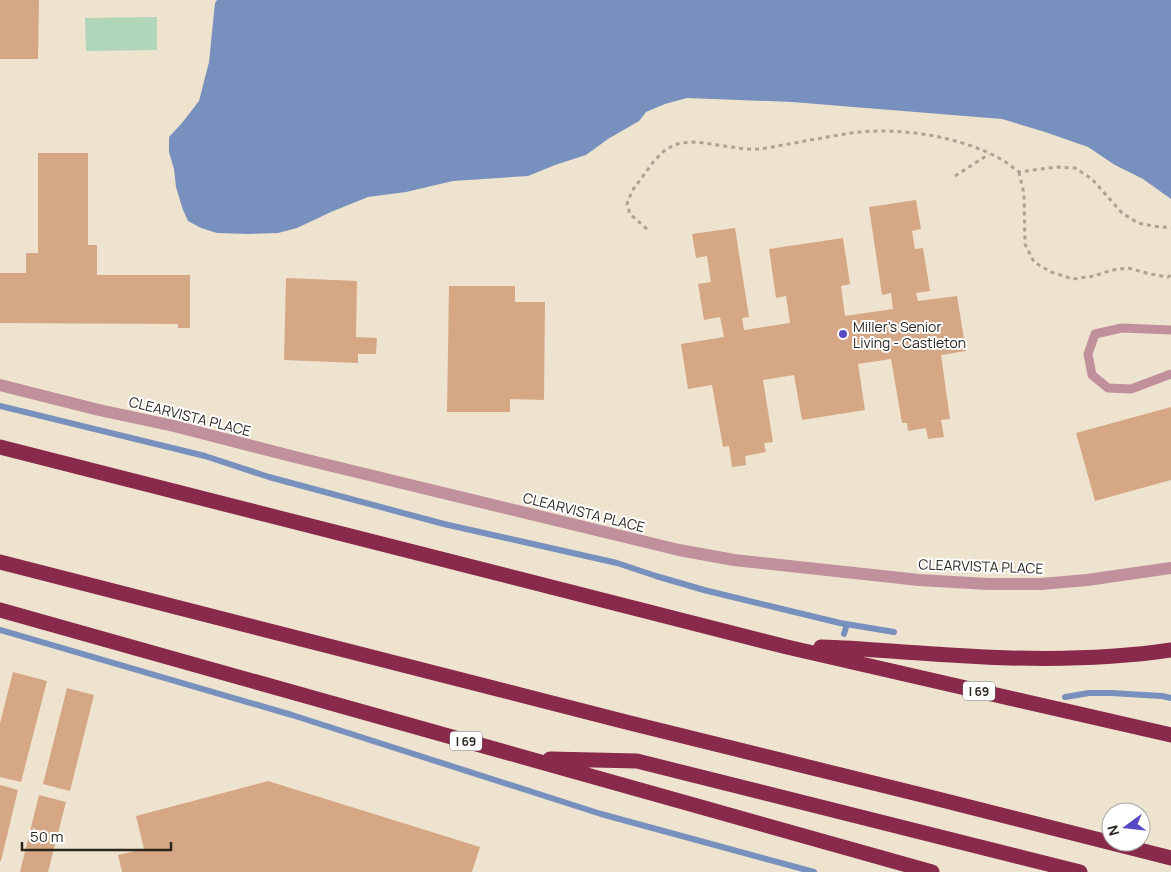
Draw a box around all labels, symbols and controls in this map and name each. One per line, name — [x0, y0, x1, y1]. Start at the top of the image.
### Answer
place label: Miller's Senior Living - Castleton — [853, 317, 966, 352]
marker: Miller's Senior Living - Castleton — [837, 328, 849, 340]
street label: CLEARVISTA PLACE — [127, 392, 253, 440]
street label: CLEARVISTA PLACE — [521, 488, 647, 536]
street label: CLEARVISTA PLACE — [918, 554, 1044, 578]
road number: I 69 — [963, 681, 995, 700]
road number: I 69 — [450, 731, 482, 750]
north arrow — [1101, 802, 1151, 852]
scale bar — [22, 820, 171, 852]
text: N — [1102, 823, 1123, 838]
text: 50 m — [30, 826, 64, 847]

